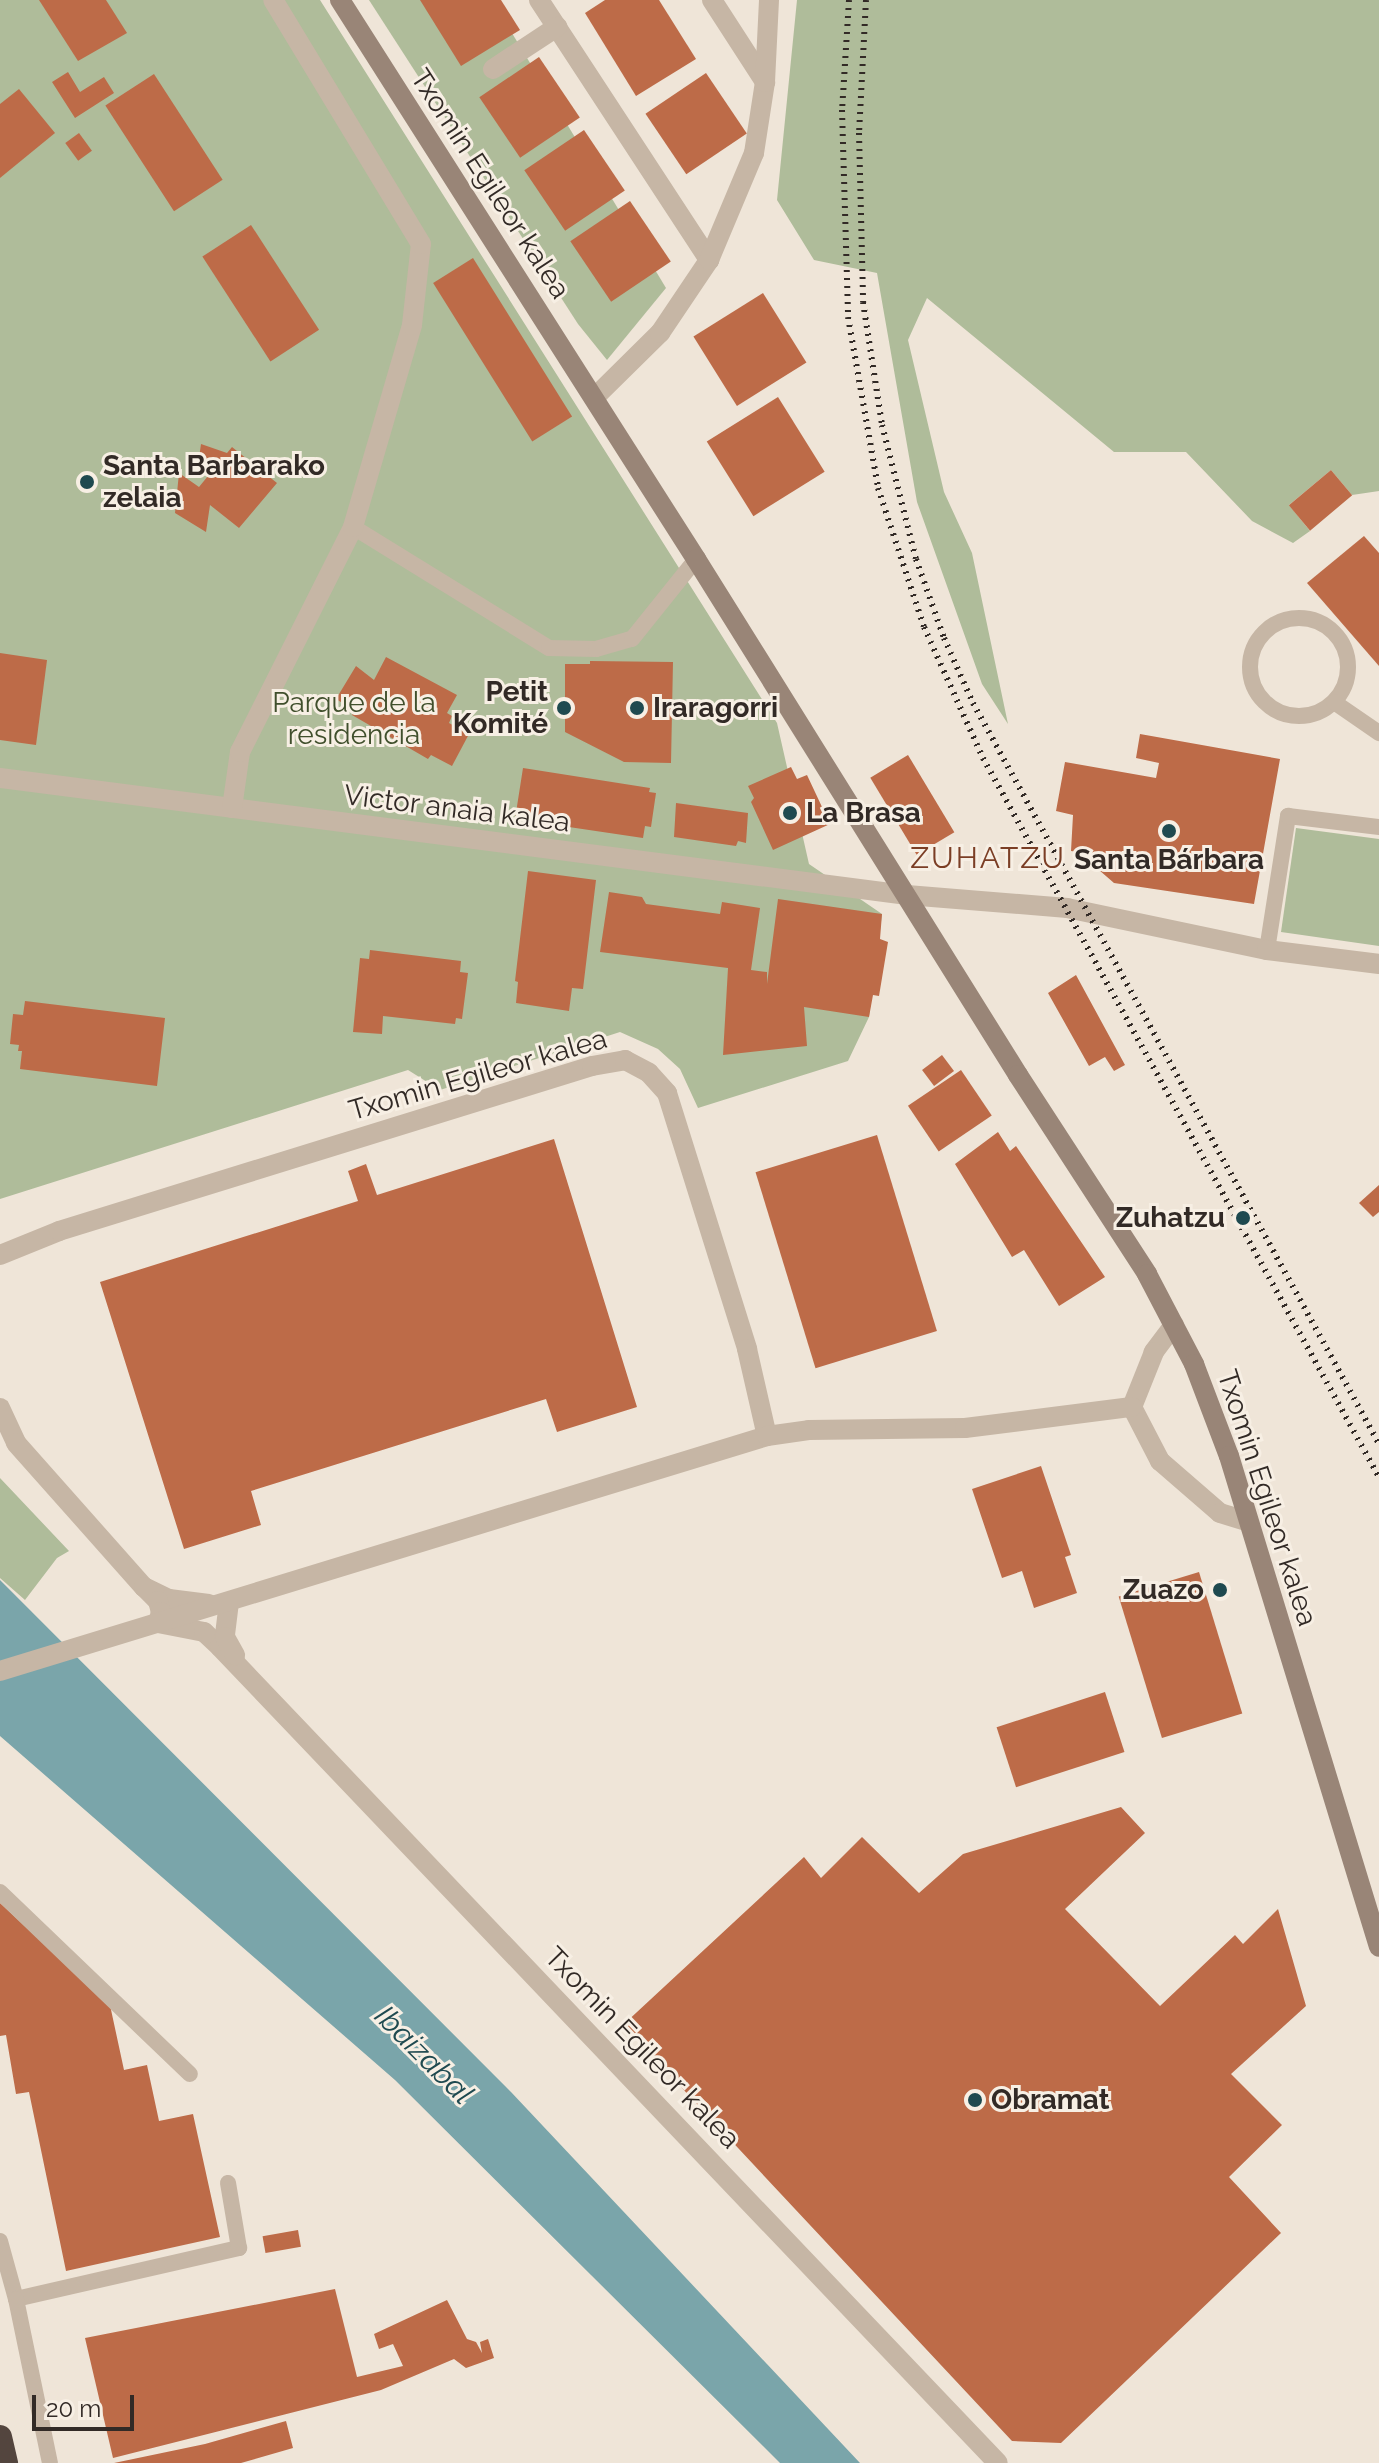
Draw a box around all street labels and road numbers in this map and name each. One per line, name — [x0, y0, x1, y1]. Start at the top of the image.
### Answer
street label: Txomin Egileor kalea — [403, 63, 577, 305]
street label: Victor anaia kalea — [342, 778, 572, 840]
street label: Txomin Egileor kalea — [345, 1022, 611, 1128]
street label: Txomin Egileor kalea — [1210, 1366, 1324, 1630]
street label: Txomin Egileor kalea — [537, 1940, 747, 2156]

